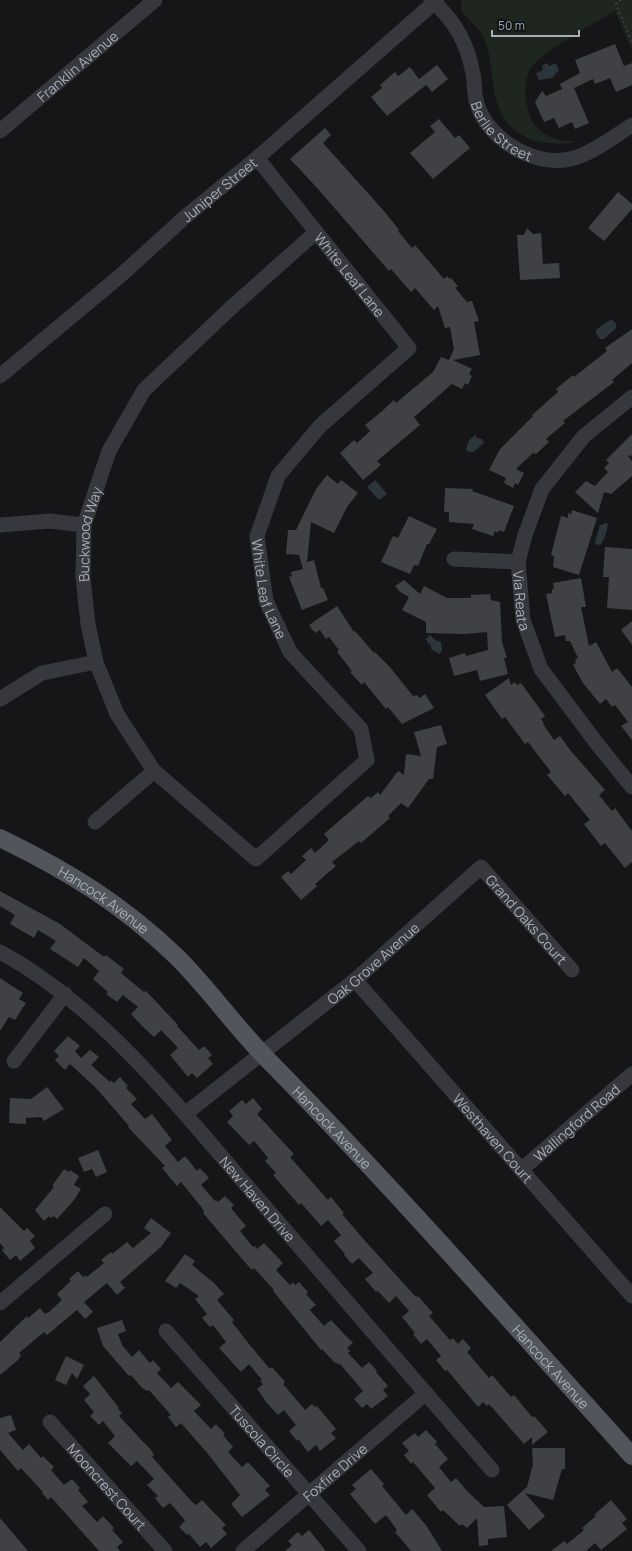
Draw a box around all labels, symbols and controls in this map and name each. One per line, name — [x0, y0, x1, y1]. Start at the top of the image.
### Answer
scale bar — [492, 12, 579, 38]
text: 50 m — [498, 17, 525, 34]
street label: Franklin Avenue — [33, 26, 122, 106]
street label: Berlie Street — [467, 99, 535, 165]
street label: Juniper Street — [177, 152, 261, 226]
street label: White Leaf Lane — [310, 228, 390, 321]
street label: Buckwood Way — [73, 483, 106, 583]
street label: White Leaf Lane — [248, 538, 292, 642]
street label: Via Reata — [509, 570, 536, 633]
street label: Hancock Avenue — [55, 861, 153, 938]
street label: Grand Oaks Court — [482, 870, 572, 968]
street label: Oak Grove Avenue — [323, 918, 423, 1008]
street label: Wallingford Road — [529, 1079, 624, 1165]
street label: Hancock Avenue — [289, 1082, 376, 1173]
street label: Westhaven Court — [449, 1089, 538, 1187]
street label: New Haven Drive — [216, 1152, 300, 1245]
street label: Hancock Avenue — [509, 1320, 594, 1412]
street label: Tuscola Circle — [225, 1401, 299, 1481]
street label: Mooncrest Court — [63, 1439, 151, 1534]
street label: Foxfire Drive — [298, 1439, 371, 1505]

